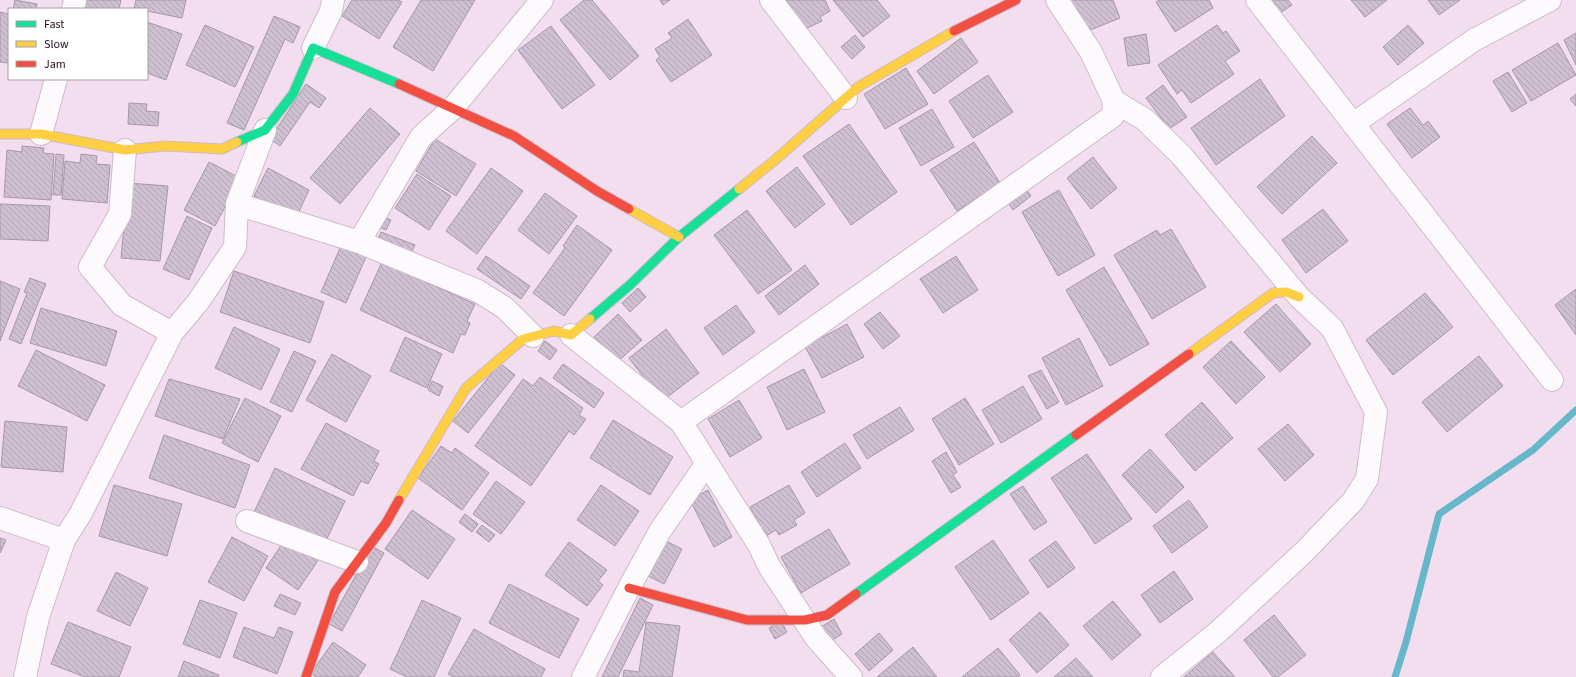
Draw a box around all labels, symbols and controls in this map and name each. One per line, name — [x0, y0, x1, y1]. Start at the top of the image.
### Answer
legend — [8, 8, 148, 80]
text: Fast — [44, 16, 64, 33]
text: Slow — [44, 36, 69, 53]
text: Jam — [44, 56, 66, 73]

